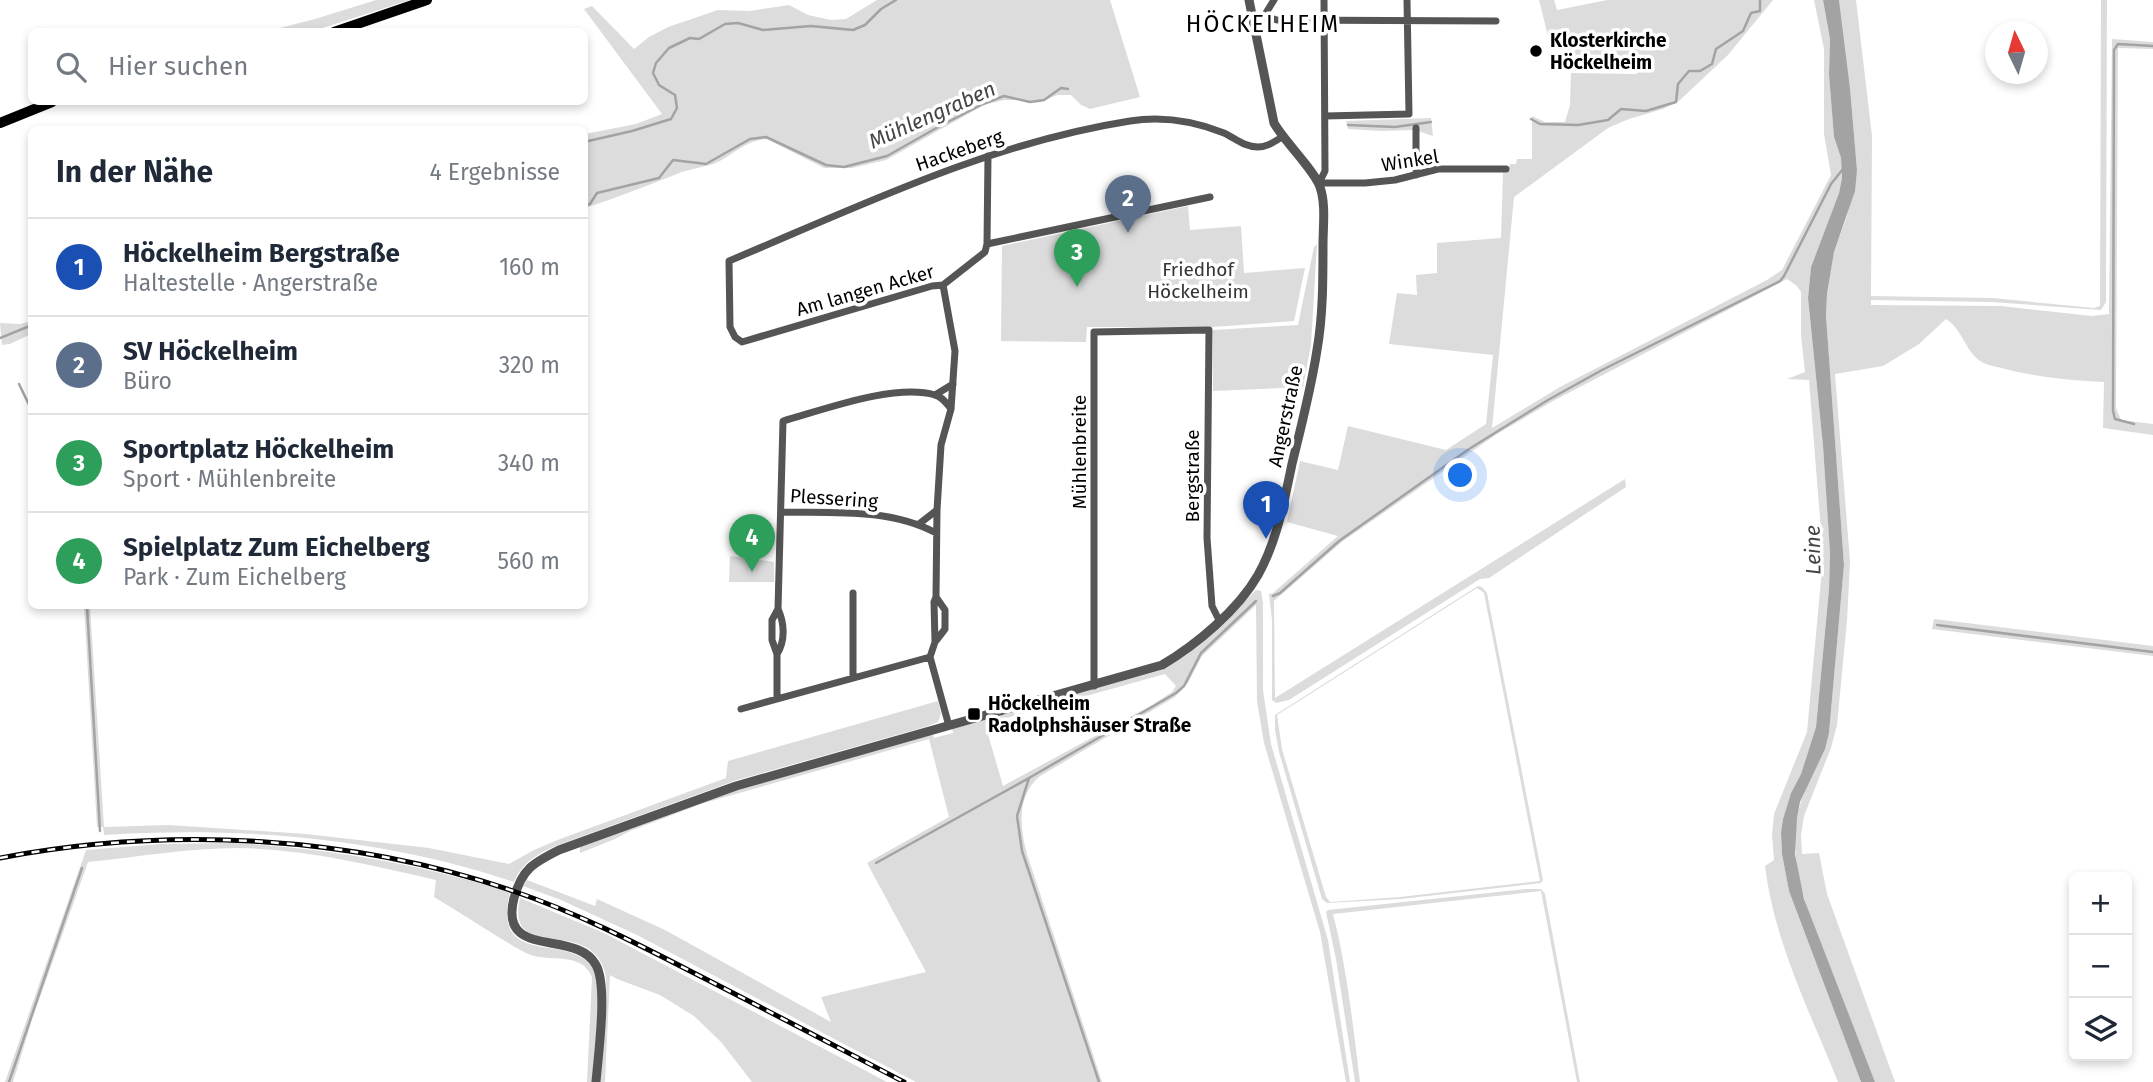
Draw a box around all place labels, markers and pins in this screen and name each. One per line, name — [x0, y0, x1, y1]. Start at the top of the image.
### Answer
place label: Klosterkirche Höckelheim — [1550, 29, 1666, 74]
marker: Klosterkirche Höckelheim — [1528, 43, 1544, 59]
pin: 2 — [1105, 175, 1151, 233]
pin: 3 — [1054, 229, 1100, 287]
pin: 1 — [1243, 481, 1289, 539]
pin: 4 — [729, 514, 775, 572]
place label: Höckelheim Radolphshäuser Straße — [988, 692, 1191, 737]
marker: Höckelheim Radolphshäuser Straße — [966, 706, 982, 722]

